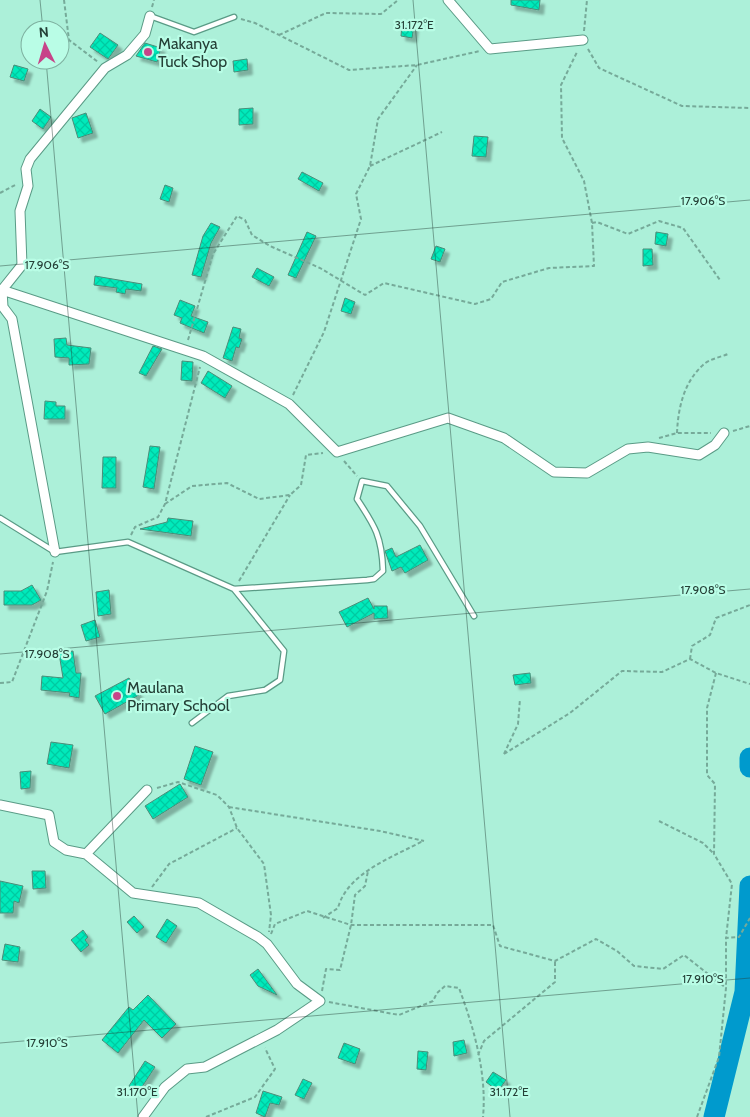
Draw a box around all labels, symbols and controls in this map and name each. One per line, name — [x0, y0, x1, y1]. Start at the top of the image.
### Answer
text: 31.172°E — [394, 17, 434, 32]
north arrow — [20, 20, 70, 70]
text: N — [38, 23, 50, 41]
place label: Makanya Tuck Shop — [158, 34, 227, 71]
marker: Makanya Tuck Shop — [142, 46, 154, 58]
text: 17.906°S — [681, 193, 725, 208]
text: 17.906°S — [25, 257, 69, 272]
text: 17.908°S — [681, 582, 725, 597]
text: 17.908°S — [25, 646, 69, 661]
place label: Maulana Primary School — [127, 678, 230, 715]
marker: Maulana Primary School — [111, 690, 123, 702]
text: 17.910°S — [682, 971, 724, 986]
text: 17.910°S — [26, 1035, 68, 1050]
text: 31.170°E — [116, 1084, 158, 1099]
text: 31.172°E — [489, 1084, 529, 1099]

